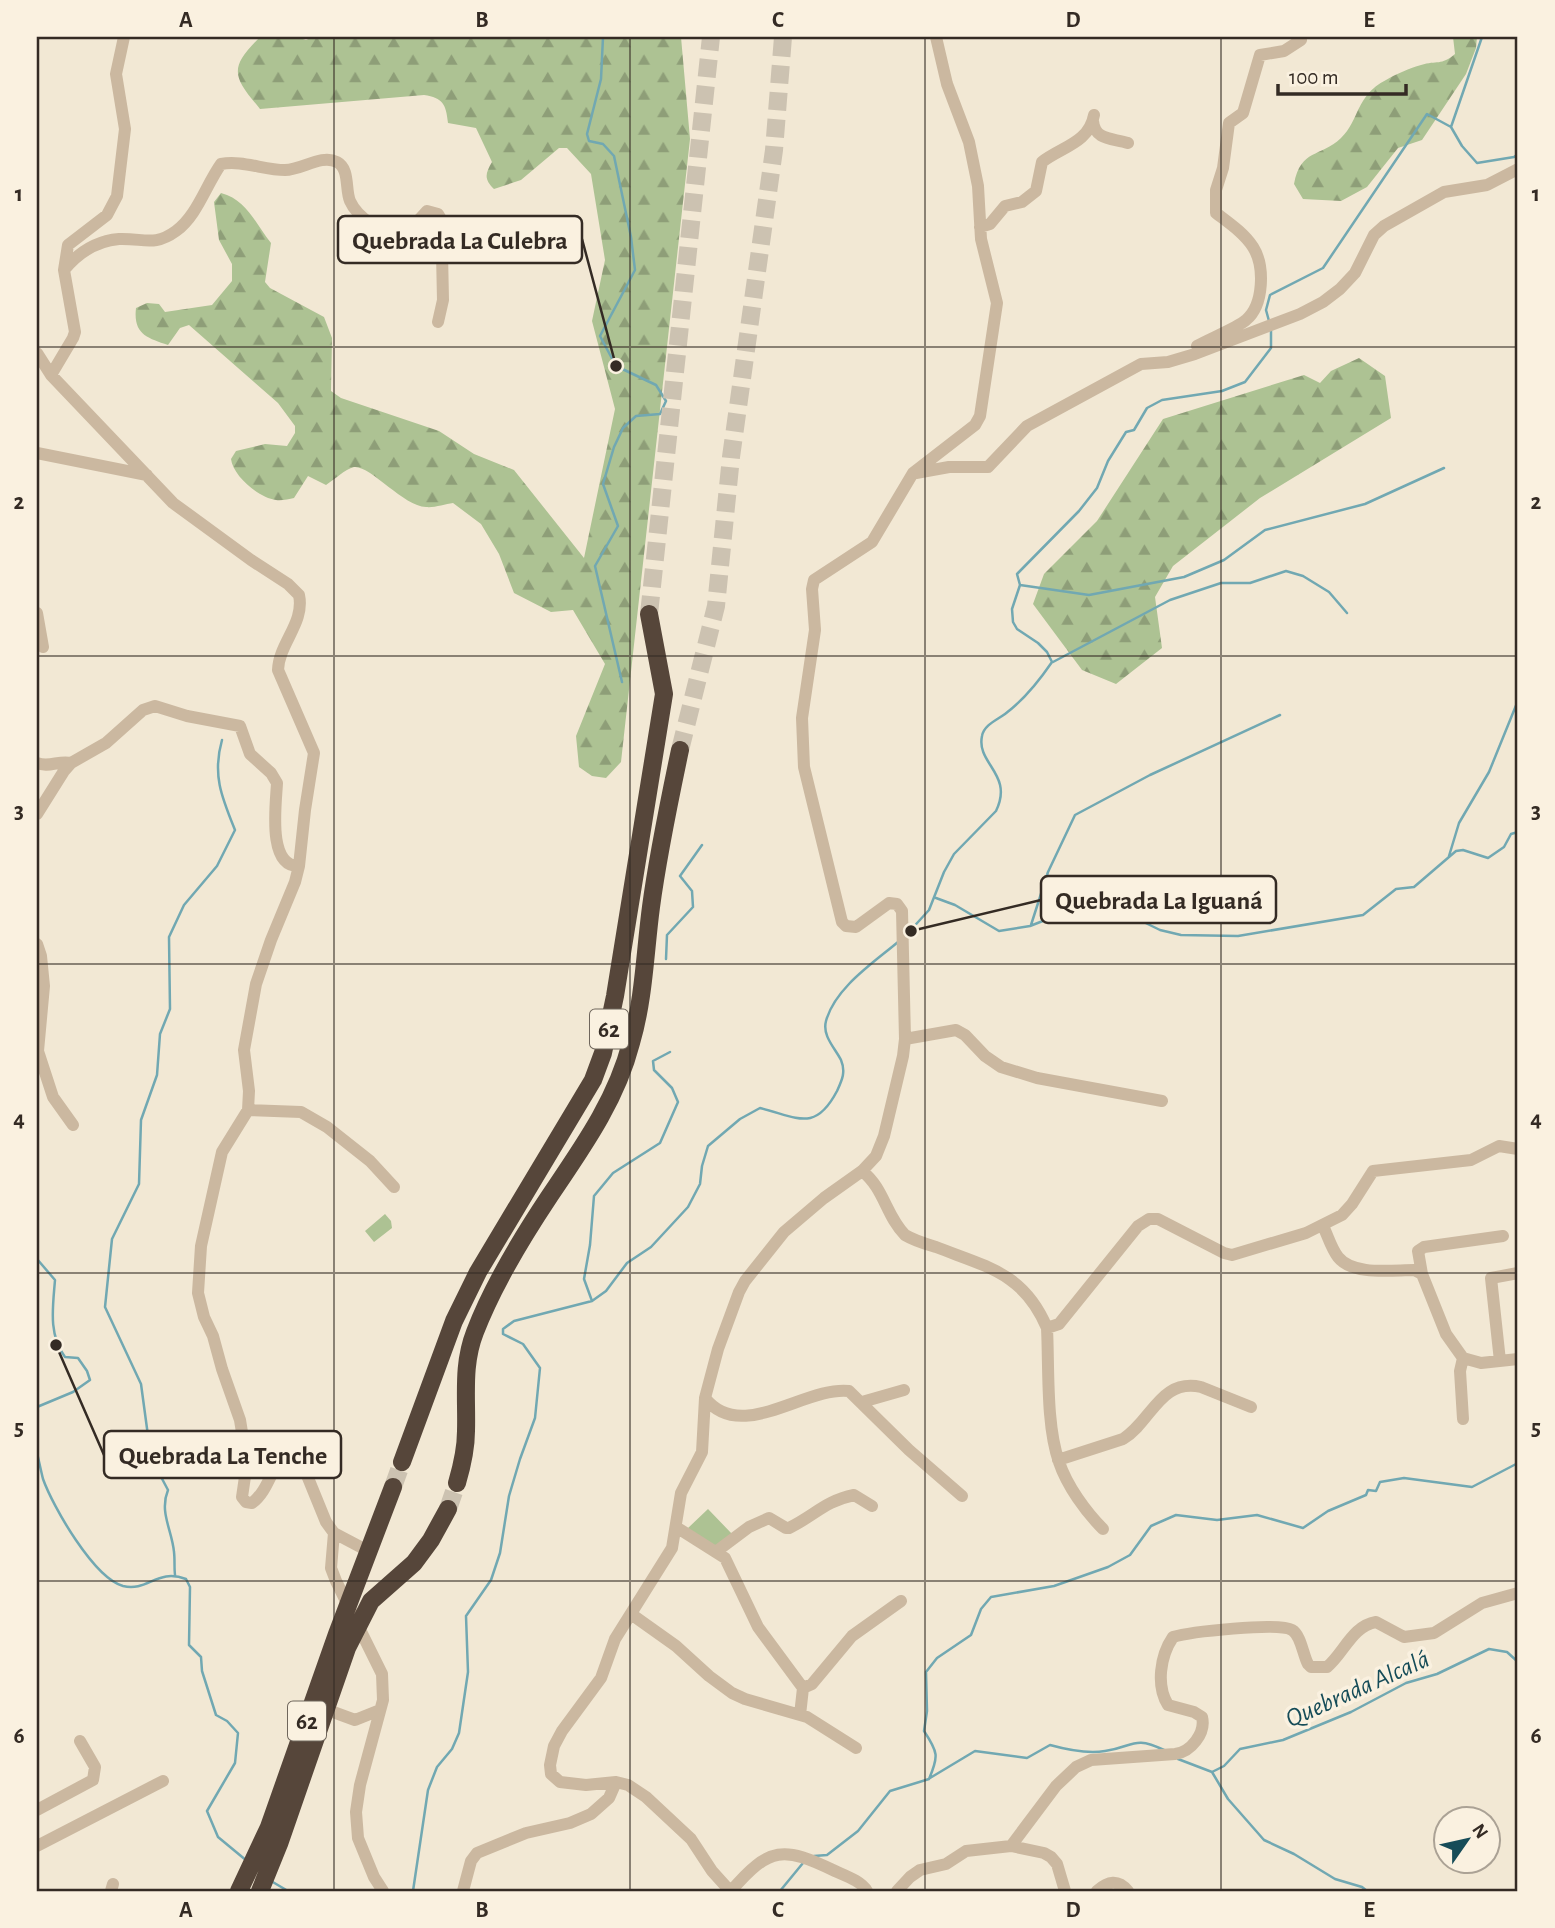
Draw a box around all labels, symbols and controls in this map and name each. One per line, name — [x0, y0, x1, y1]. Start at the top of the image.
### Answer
text: A — [179, 9, 193, 32]
text: B — [475, 9, 489, 32]
text: C — [772, 9, 784, 32]
text: D — [1065, 9, 1081, 32]
text: E — [1363, 9, 1375, 32]
scale bar — [1278, 52, 1406, 96]
text: 100 m — [1289, 67, 1339, 88]
text: 1 — [15, 183, 23, 206]
text: 1 — [1532, 183, 1540, 206]
callout: Quebrada La Culebra — [338, 216, 582, 263]
text: Quebrada La Culebra — [352, 228, 568, 254]
text: 2 — [14, 491, 25, 514]
text: 2 — [1531, 491, 1542, 514]
text: 3 — [14, 800, 24, 823]
text: 3 — [1531, 800, 1541, 823]
callout: Quebrada La Iguaná — [1041, 876, 1276, 923]
text: Quebrada La Iguaná — [1055, 888, 1263, 914]
road number: 62 — [590, 1010, 628, 1048]
text: 4 — [13, 1108, 25, 1131]
text: 4 — [1530, 1108, 1542, 1131]
text: 5 — [14, 1417, 24, 1440]
text: 5 — [1531, 1417, 1541, 1440]
callout: Quebrada La Tenche — [104, 1431, 341, 1478]
text: Quebrada La Tenche — [119, 1443, 327, 1469]
water label: Quebrada Alcalá — [1282, 1646, 1433, 1732]
road number: 62 — [288, 1702, 326, 1740]
text: 6 — [13, 1725, 25, 1748]
text: 6 — [1530, 1725, 1542, 1748]
north arrow — [1432, 1806, 1502, 1876]
text: N — [1468, 1821, 1491, 1842]
text: A — [179, 1899, 193, 1922]
text: B — [475, 1899, 489, 1922]
text: C — [772, 1899, 784, 1922]
text: D — [1065, 1899, 1081, 1922]
text: E — [1363, 1899, 1375, 1922]

